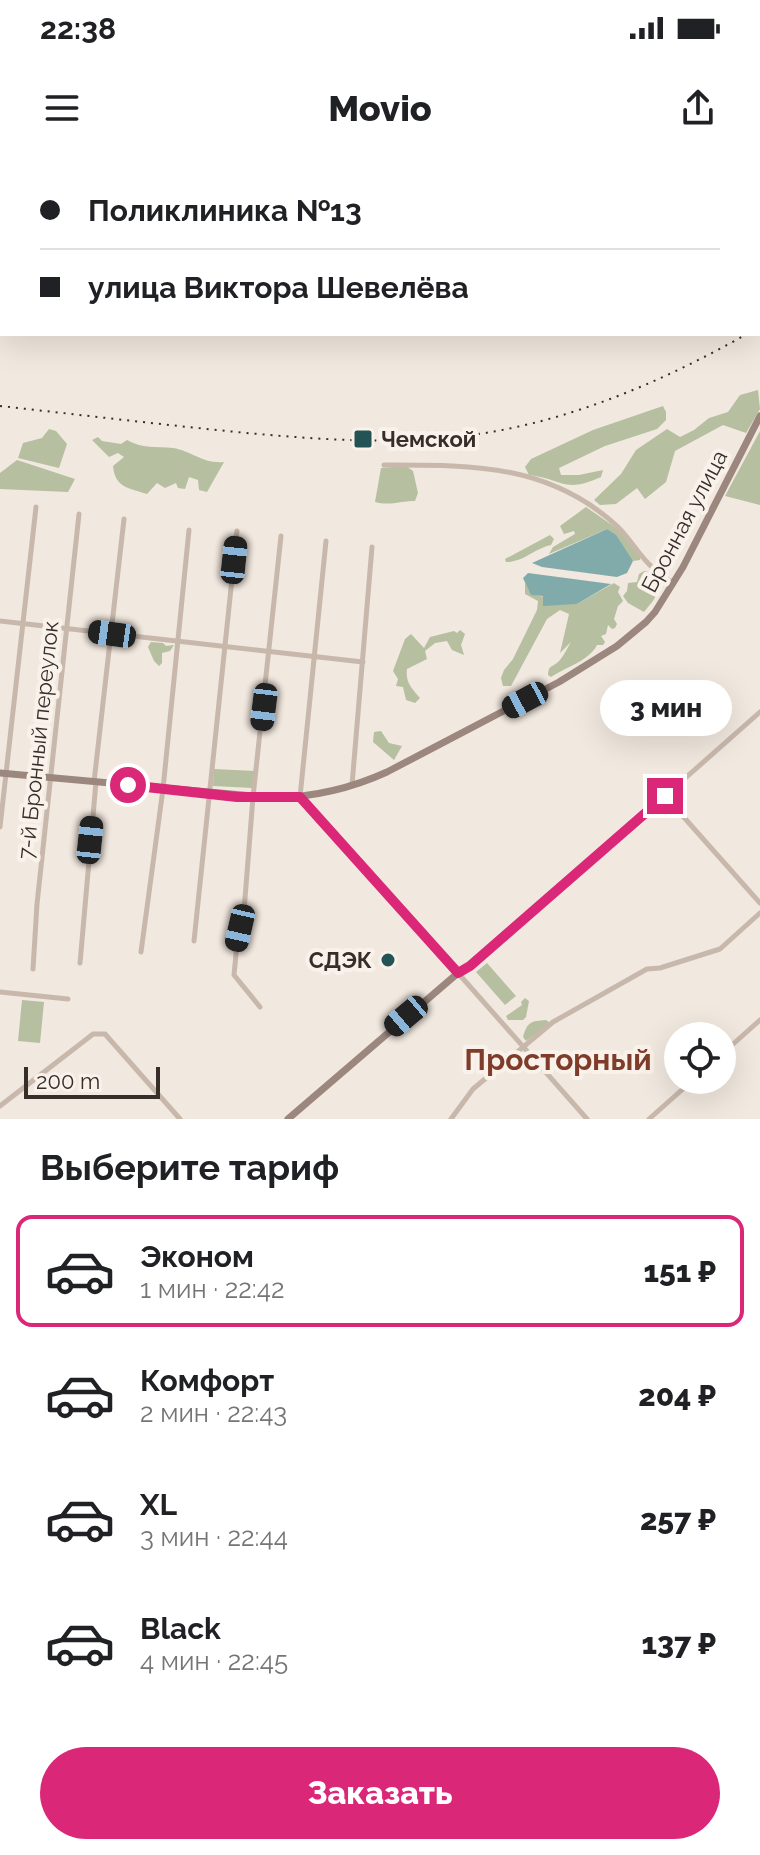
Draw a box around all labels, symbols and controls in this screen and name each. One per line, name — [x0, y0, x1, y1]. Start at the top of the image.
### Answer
text: 22:38 — [40, 11, 116, 46]
icon: menu — [40, 86, 84, 130]
icon: share — [676, 86, 720, 130]
text: Movio — [328, 87, 432, 129]
text: Поликлиника №13 — [88, 193, 362, 228]
text: улица Виктора Шевелёва — [88, 270, 469, 305]
place label: Чемской — [381, 426, 476, 452]
marker: Чемской — [352, 428, 374, 450]
street label: Бронная улица — [636, 445, 732, 597]
car — [220, 535, 248, 585]
street label: 7-й Бронный переулок — [13, 619, 63, 861]
car — [87, 619, 137, 649]
car — [498, 678, 552, 722]
callout: 3 мин — [599, 680, 731, 736]
car — [249, 682, 279, 732]
text: 3 мин — [630, 693, 702, 723]
route start — [110, 767, 146, 803]
route end — [647, 778, 683, 814]
car — [76, 815, 104, 865]
car — [223, 902, 257, 954]
place label: СДЭК — [309, 947, 372, 973]
marker: СДЭК — [379, 951, 397, 969]
car — [380, 991, 432, 1041]
map controls — [664, 1022, 736, 1094]
button: locate — [664, 1022, 736, 1094]
district label: Просторный — [464, 1042, 652, 1077]
scale bar — [24, 1063, 160, 1099]
text: 200 m — [36, 1068, 100, 1094]
text: Выберите тариф — [40, 1146, 339, 1188]
icon: car — [44, 1235, 116, 1307]
text: Эконом — [140, 1239, 254, 1274]
text: 151 ₽ — [644, 1254, 716, 1289]
text: 1 мин · 22:42 — [140, 1274, 284, 1304]
icon: car — [44, 1359, 116, 1431]
text: Комфорт — [140, 1363, 274, 1398]
text: 204 ₽ — [638, 1378, 716, 1413]
text: 2 мин · 22:43 — [140, 1398, 287, 1428]
icon: car — [44, 1483, 116, 1555]
text: XL — [140, 1487, 177, 1522]
text: 257 ₽ — [640, 1502, 716, 1537]
text: 3 мин · 22:44 — [140, 1522, 288, 1552]
icon: car — [44, 1607, 116, 1679]
text: Black — [140, 1611, 221, 1646]
text: 137 ₽ — [642, 1626, 716, 1661]
text: 4 мин · 22:45 — [140, 1646, 288, 1676]
button: Заказать — [40, 1747, 720, 1839]

